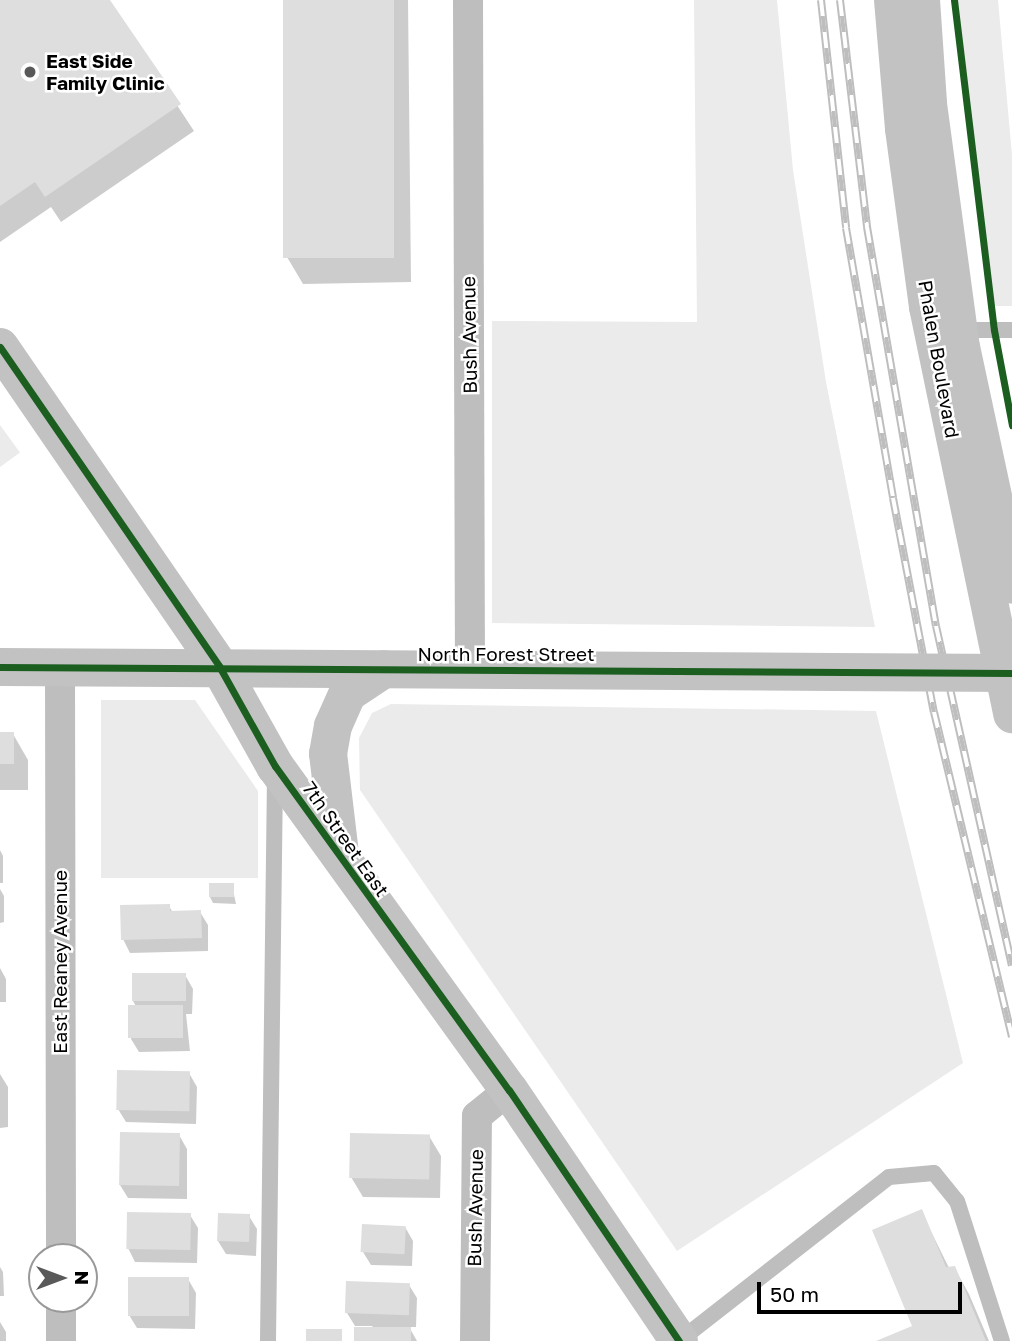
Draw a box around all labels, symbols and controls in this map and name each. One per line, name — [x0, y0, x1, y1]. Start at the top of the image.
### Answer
place label: East Side Family Clinic — [46, 50, 165, 94]
marker: East Side Family Clinic — [20, 62, 40, 82]
street label: Bush Avenue — [457, 276, 481, 394]
street label: Phalen Boulevard — [914, 278, 964, 440]
street label: North Forest Street — [417, 643, 595, 665]
street label: 7th Street East — [298, 777, 394, 901]
street label: East Reaney Avenue — [49, 870, 71, 1054]
street label: Bush Avenue — [463, 1149, 487, 1267]
north arrow — [28, 1243, 98, 1313]
scale bar — [760, 1268, 965, 1312]
text: N — [71, 1271, 94, 1285]
text: 50 m — [770, 1281, 819, 1307]

